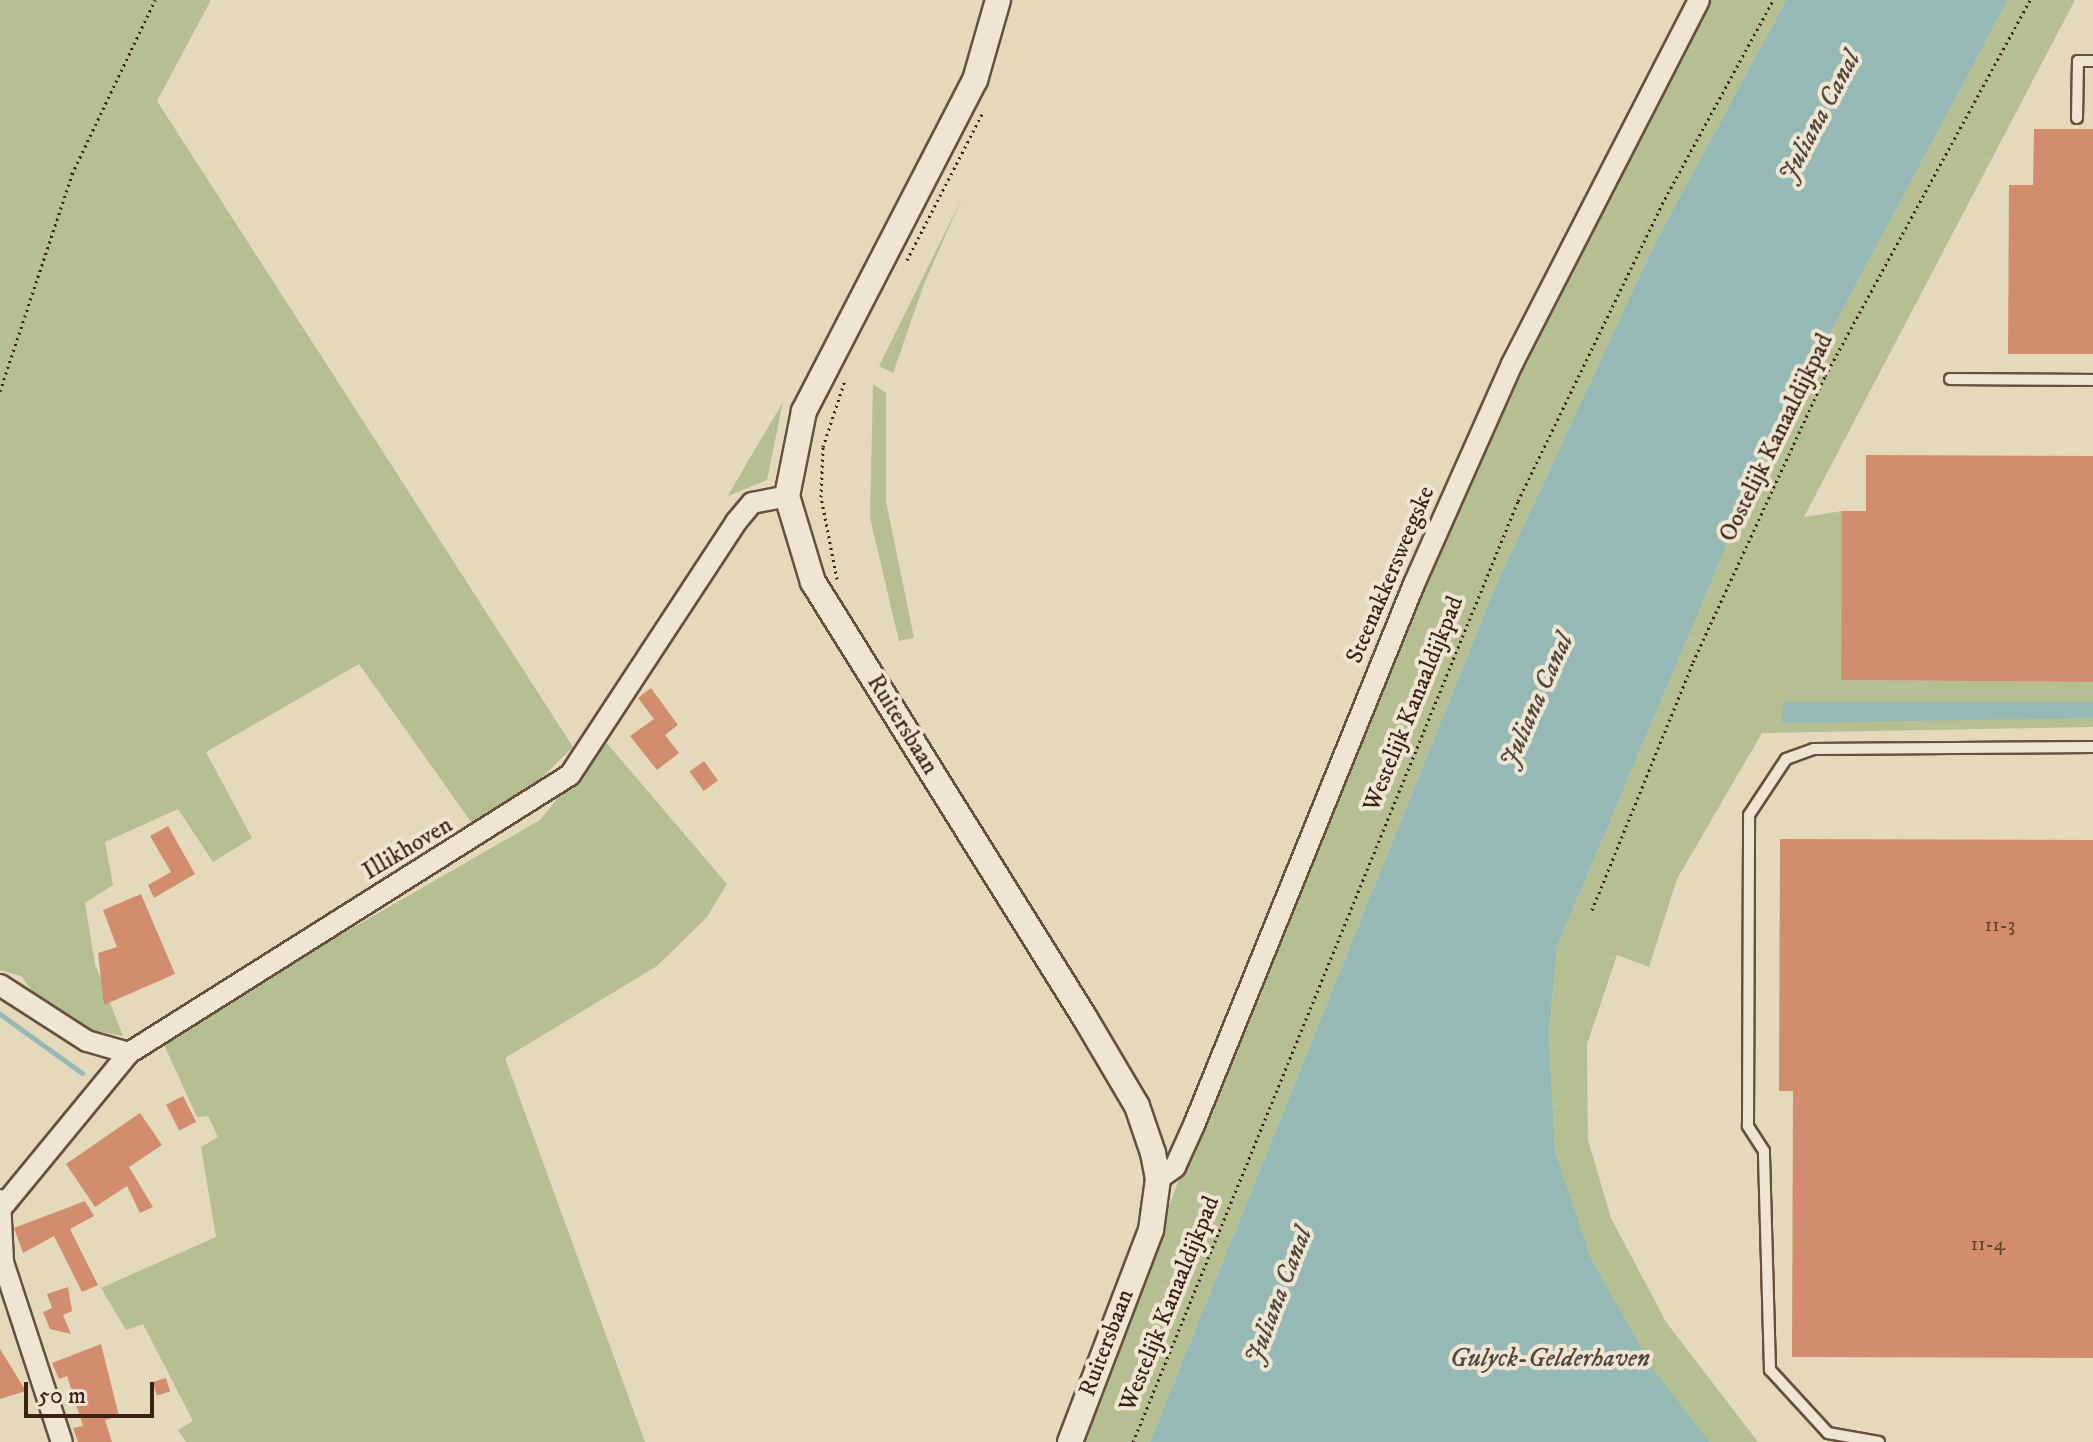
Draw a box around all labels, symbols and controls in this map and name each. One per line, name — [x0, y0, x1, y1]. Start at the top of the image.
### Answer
water label: Juliana Canal — [1772, 46, 1868, 188]
street label: Oostelijk Kanaaldijkpad — [1714, 329, 1840, 547]
street label: Steenakkersweegske — [1341, 482, 1441, 668]
street label: Westelijk Kanaaldijkpad — [1358, 592, 1470, 816]
water label: Juliana Canal — [1493, 629, 1581, 773]
street label: Ruitersbaan — [860, 670, 944, 780]
street label: Illikhoven — [358, 811, 458, 887]
house number: 11-3 — [1985, 913, 2015, 937]
street label: Westelijk Kanaaldijkpad — [1114, 1192, 1226, 1416]
water label: Juliana Canal — [1239, 1223, 1319, 1369]
house number: 11-4 — [1971, 1232, 2005, 1256]
street label: Ruitersbaan — [1073, 1285, 1141, 1401]
water label: Gulyck-Gelderhaven — [1450, 1343, 1650, 1375]
scale bar — [28, 1366, 158, 1416]
text: 50 m — [38, 1381, 86, 1411]

